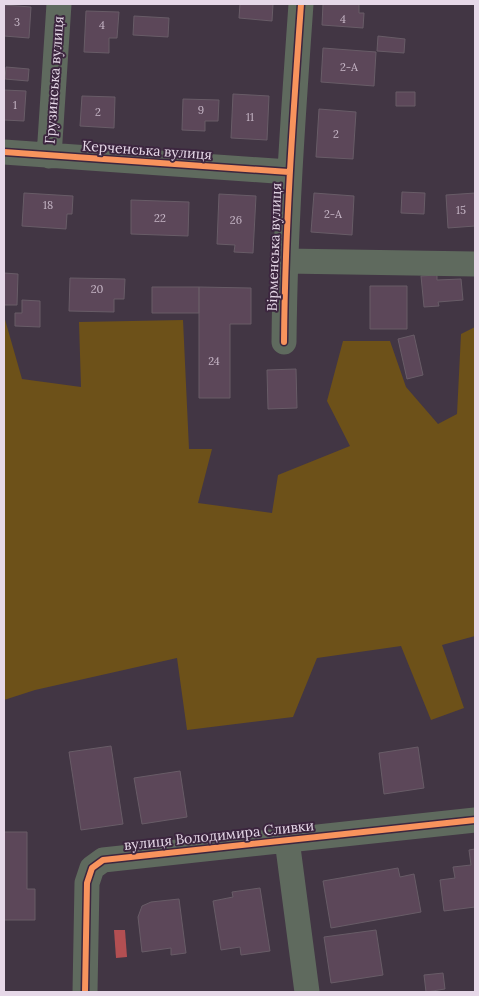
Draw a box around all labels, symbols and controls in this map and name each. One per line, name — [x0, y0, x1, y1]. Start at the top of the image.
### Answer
house number: 4 — [340, 12, 346, 26]
house number: 3 — [14, 15, 20, 29]
street label: Грузинська вулиця — [41, 15, 67, 145]
house number: 4 — [99, 18, 105, 32]
house number: 2-А — [340, 60, 359, 74]
house number: 1 — [13, 98, 17, 112]
house number: 9 — [198, 103, 204, 117]
house number: 2 — [95, 105, 101, 119]
house number: 11 — [246, 110, 254, 124]
house number: 2 — [333, 127, 339, 141]
street label: Керченська вулиця — [81, 136, 213, 164]
street label: Вірменська вулиця — [263, 182, 285, 312]
house number: 18 — [43, 198, 53, 212]
house number: 15 — [456, 203, 466, 217]
house number: 2-А — [324, 207, 343, 221]
house number: 22 — [154, 211, 166, 225]
house number: 26 — [230, 213, 242, 227]
house number: 20 — [91, 282, 104, 296]
house number: 24 — [208, 354, 220, 368]
street label: вулиця Володимира Сливки — [123, 816, 315, 854]

